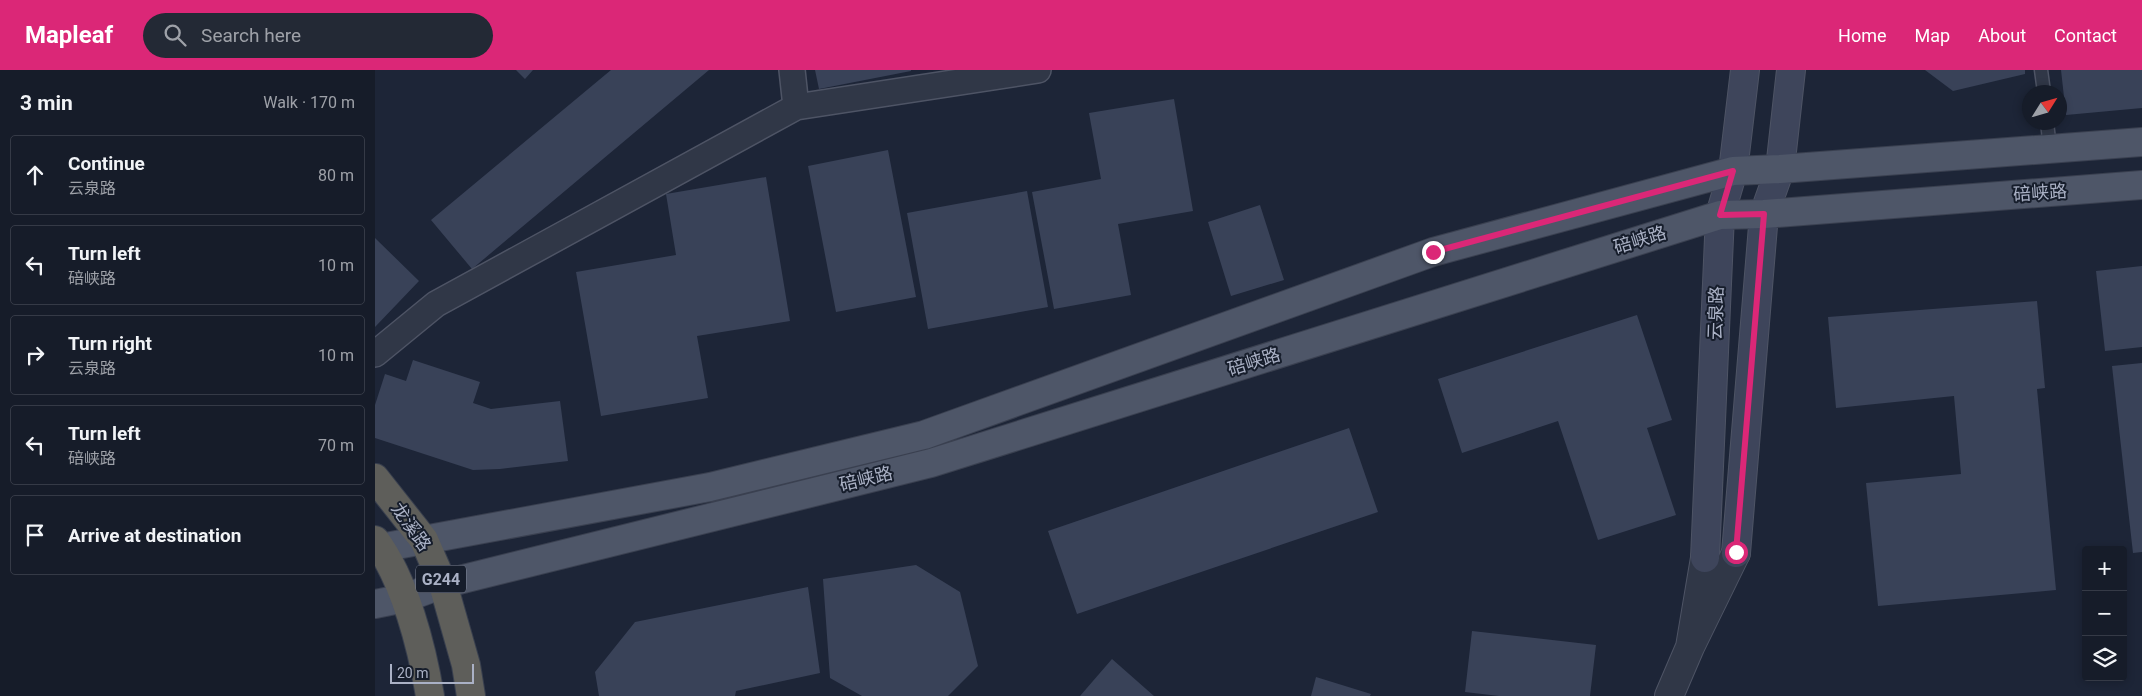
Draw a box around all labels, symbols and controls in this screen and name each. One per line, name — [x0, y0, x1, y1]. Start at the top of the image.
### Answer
search box — [143, 13, 493, 58]
text: Mapleaf — [25, 21, 113, 49]
icon: search — [161, 21, 189, 49]
text: Search here — [201, 24, 301, 47]
text: Home — [1838, 25, 1887, 46]
text: Map — [1915, 25, 1950, 46]
text: About — [1978, 25, 2026, 46]
text: Contact — [2054, 25, 2117, 46]
north arrow — [2022, 85, 2067, 130]
text: 3 min — [20, 91, 73, 115]
text: Walk · 170 m — [263, 93, 355, 112]
text: Continue — [68, 152, 145, 175]
icon: ahead — [21, 161, 49, 189]
text: 80 m — [318, 166, 354, 185]
text: 云泉路 — [68, 179, 116, 198]
street label: 碚峡路 — [2012, 180, 2068, 205]
street label: 碚峡路 — [1611, 222, 1669, 257]
route end — [1422, 241, 1445, 264]
text: Turn left — [68, 242, 141, 265]
icon: left — [21, 251, 49, 279]
text: 10 m — [318, 256, 354, 275]
text: 碚峡路 — [68, 269, 116, 288]
street label: 云泉路 — [1704, 286, 1727, 340]
text: Turn right — [68, 332, 152, 355]
icon: right — [21, 341, 49, 369]
street label: 碚峡路 — [1225, 344, 1283, 379]
text: 10 m — [318, 346, 354, 365]
text: 云泉路 — [68, 359, 116, 378]
text: Turn left — [68, 422, 141, 445]
icon: left — [21, 431, 49, 459]
text: 70 m — [318, 436, 354, 455]
text: 碚峡路 — [68, 449, 116, 468]
street label: 碚峡路 — [837, 462, 895, 495]
street label: 龙溪路 — [387, 499, 435, 555]
icon: arrive — [21, 521, 49, 549]
text: Arrive at destination — [68, 524, 241, 547]
route start — [1725, 541, 1748, 564]
map controls — [2082, 546, 2127, 681]
button: + — [2082, 546, 2127, 591]
road number: G244 — [416, 566, 466, 592]
button: − — [2082, 591, 2127, 636]
button: layers — [2082, 636, 2127, 681]
scale bar — [390, 661, 474, 684]
text: 20 m — [397, 665, 429, 681]

